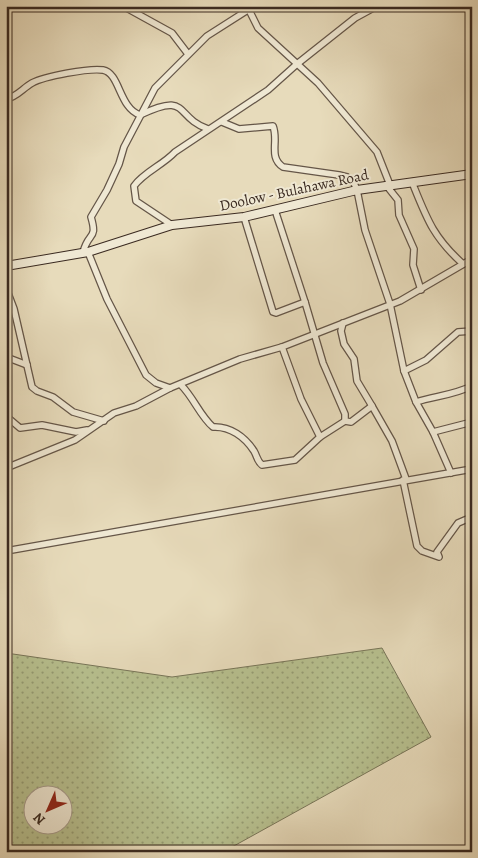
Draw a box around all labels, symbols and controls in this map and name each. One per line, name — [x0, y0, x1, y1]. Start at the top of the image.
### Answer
street label: Doolow - Bulahawa Road — [218, 164, 371, 216]
north arrow — [22, 786, 72, 836]
text: N — [29, 809, 49, 829]

